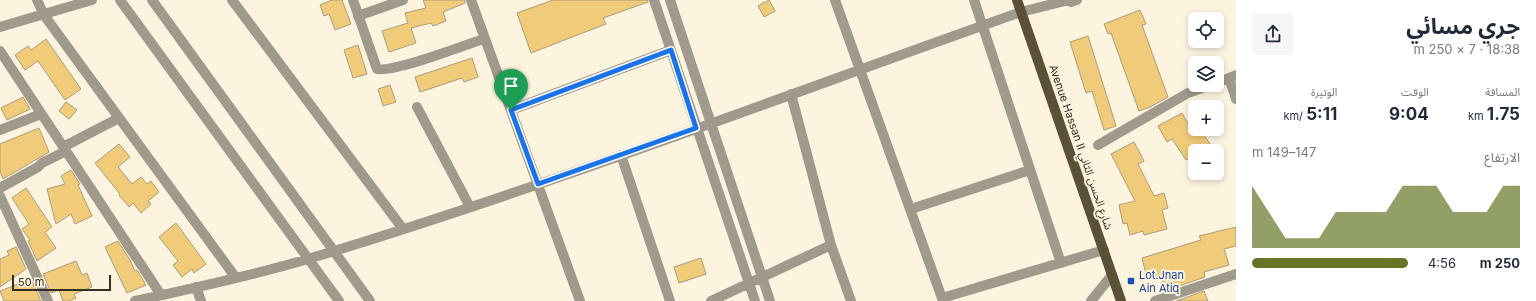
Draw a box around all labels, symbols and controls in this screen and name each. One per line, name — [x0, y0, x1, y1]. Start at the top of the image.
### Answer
map controls — [1188, 12, 1224, 180]
button: locate — [1188, 12, 1224, 48]
button: share — [1252, 13, 1294, 55]
text: جري مسائي — [1406, 13, 1520, 39]
text: 18:38 · 7 × 250 m — [1413, 41, 1520, 57]
button: layers — [1188, 56, 1224, 92]
street label: Avenue Hassan II شارع الحسن الثاني — [1044, 63, 1116, 233]
pin — [494, 69, 528, 110]
icon: arrive — [500, 75, 522, 97]
text: الوتيرة — [1311, 85, 1337, 99]
text: الوقت — [1401, 85, 1429, 99]
text: المسافة — [1485, 85, 1520, 99]
button: + — [1188, 100, 1224, 136]
text: 5:11 — [1306, 104, 1337, 124]
text: 9:04 — [1389, 104, 1429, 124]
text: 1.75 — [1487, 104, 1520, 124]
text: /km — [1283, 109, 1306, 123]
text: km — [1468, 109, 1487, 123]
button: − — [1188, 144, 1224, 180]
text: 147–149 m — [1252, 144, 1316, 160]
text: الارتفاع — [1484, 149, 1520, 165]
text: 4:56 — [1428, 255, 1456, 271]
text: 250 m — [1480, 255, 1520, 271]
place label: Lot.Jnan Ain Atiq — [1139, 268, 1184, 295]
scale bar — [12, 273, 111, 292]
text: 50 m — [18, 275, 44, 289]
marker: Lot.Jnan Ain Atiq — [1126, 276, 1136, 286]

